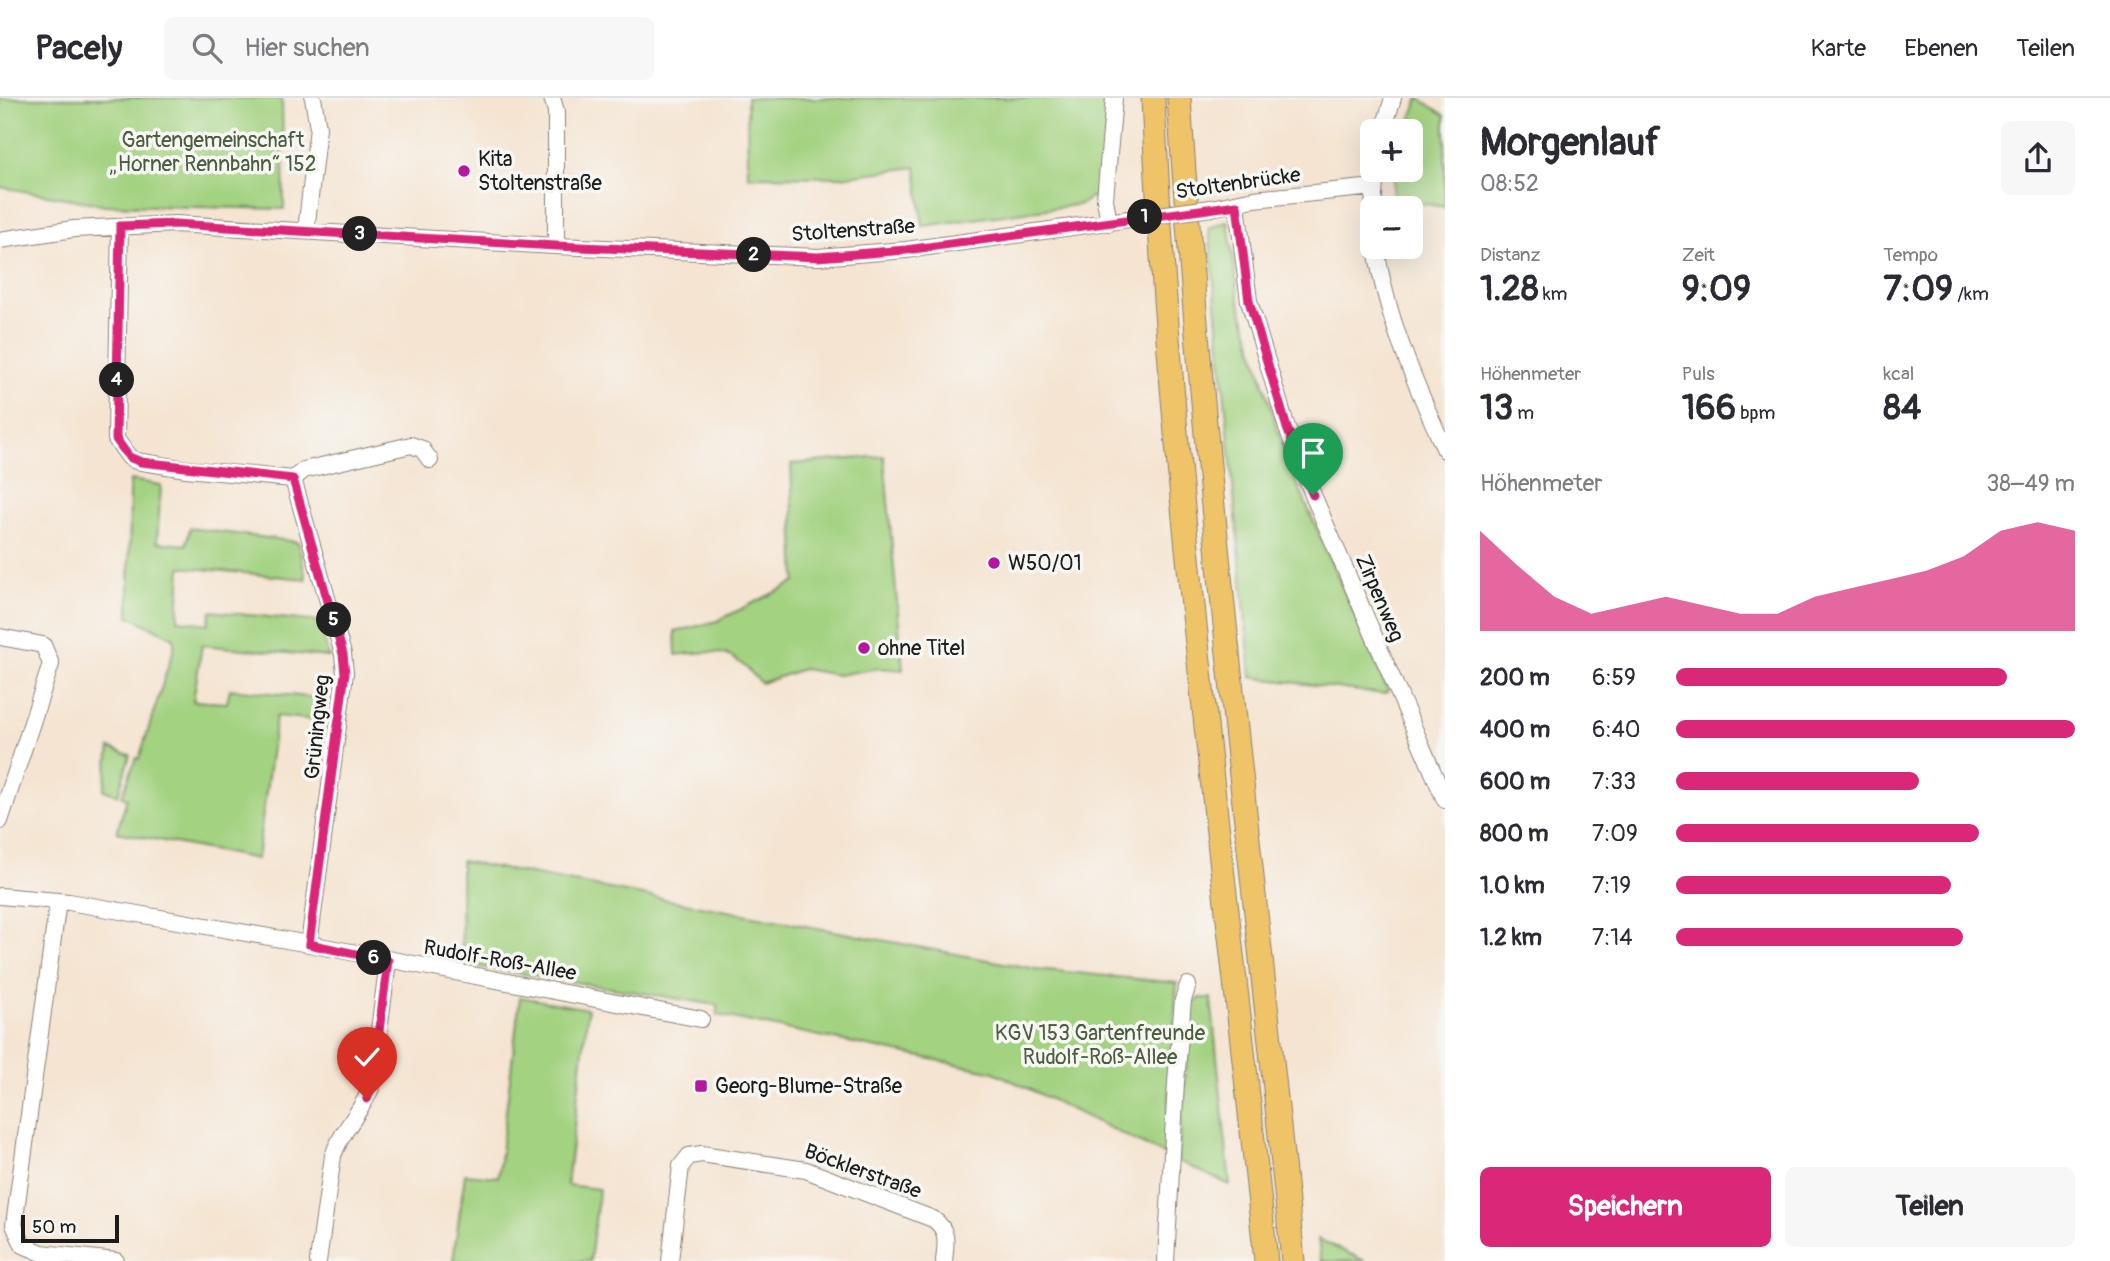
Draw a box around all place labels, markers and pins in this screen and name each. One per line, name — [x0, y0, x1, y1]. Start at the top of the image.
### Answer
place label: Kita Stoltenstraße — [478, 146, 602, 197]
marker: Kita Stoltenstraße — [456, 163, 472, 179]
pin: 1 — [1128, 200, 1162, 234]
pin: 3 — [342, 216, 378, 252]
pin: 2 — [736, 238, 772, 272]
pin: 4 — [100, 362, 134, 398]
pin — [1283, 423, 1343, 495]
place label: W50/01 — [1008, 550, 1082, 577]
marker: W50/01 — [986, 555, 1002, 571]
pin: 5 — [316, 602, 352, 638]
place label: ohne Titel — [878, 635, 965, 662]
marker: ohne Titel — [856, 640, 872, 656]
pin: 6 — [356, 940, 392, 976]
pin — [337, 1027, 397, 1099]
place label: Georg-Blume-Straße — [715, 1073, 903, 1100]
marker: Georg-Blume-Straße — [693, 1078, 709, 1094]

